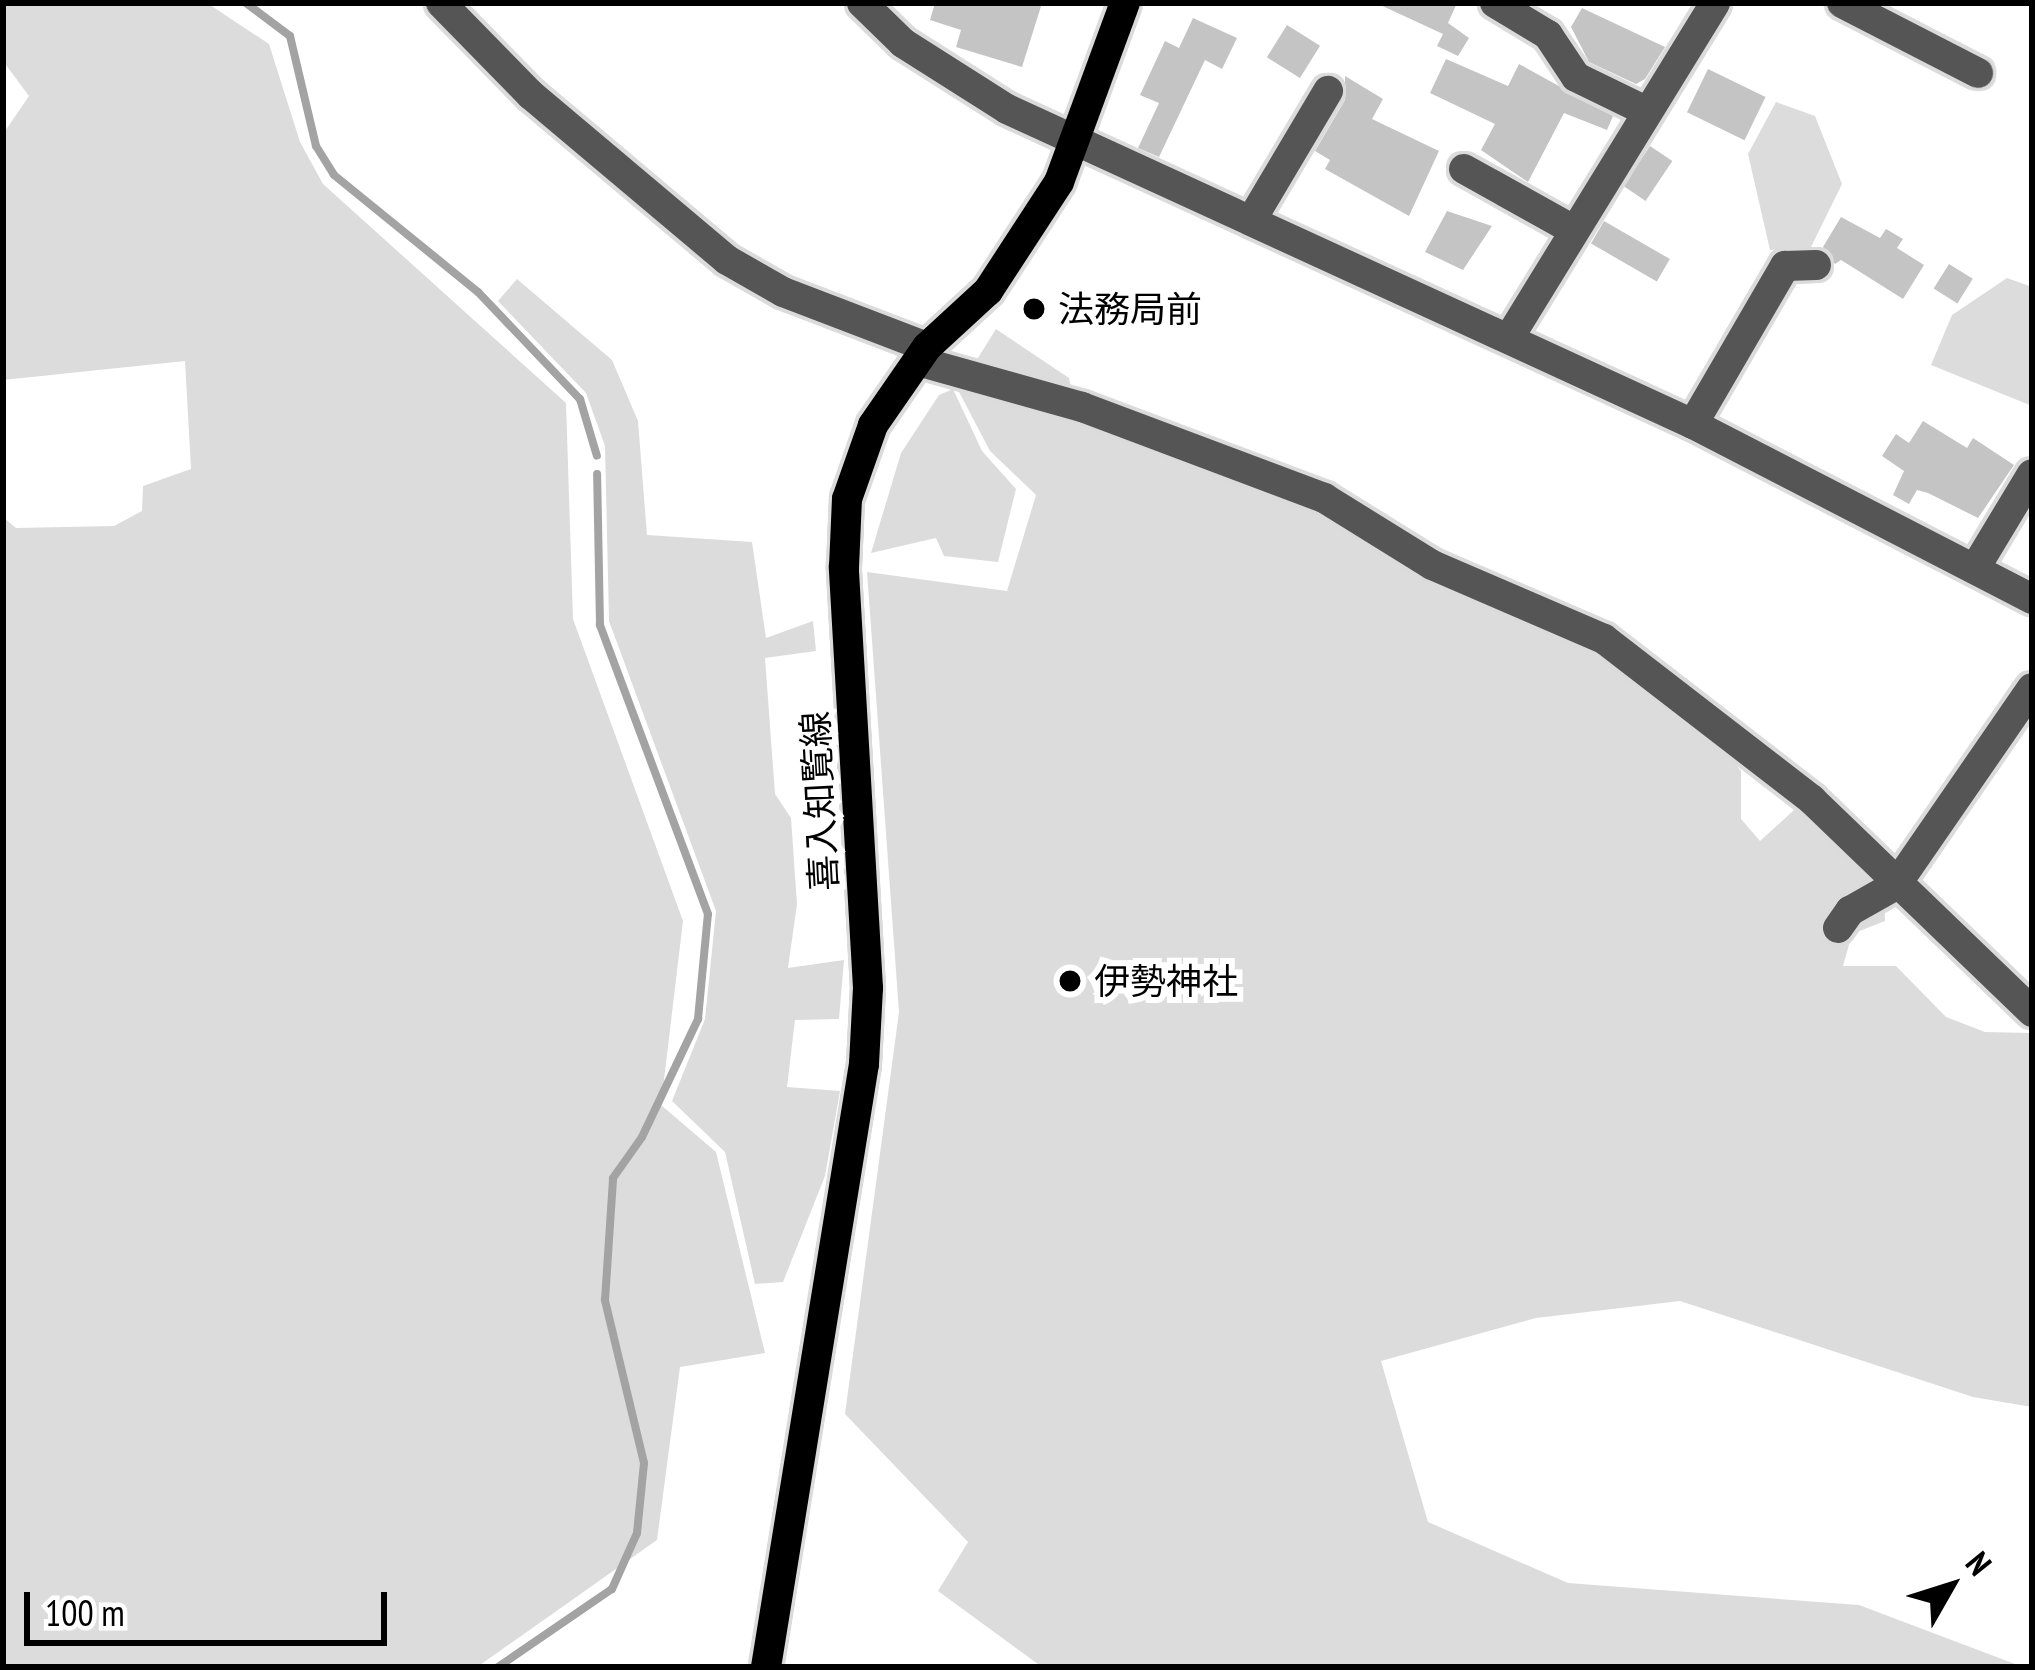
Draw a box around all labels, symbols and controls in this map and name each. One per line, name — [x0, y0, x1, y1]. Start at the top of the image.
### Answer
place label: 法務局前 — [1058, 287, 1202, 331]
marker: 法務局前 — [1021, 296, 1047, 322]
street label: 喜入知覧線 — [793, 710, 845, 892]
place label: 伊勢神社 — [1094, 959, 1238, 1003]
marker: 伊勢神社 — [1057, 968, 1083, 994]
north arrow — [1891, 1526, 2011, 1646]
text: N — [1957, 1543, 2002, 1583]
scale bar — [30, 1568, 393, 1642]
text: 100 m — [45, 1589, 125, 1636]

